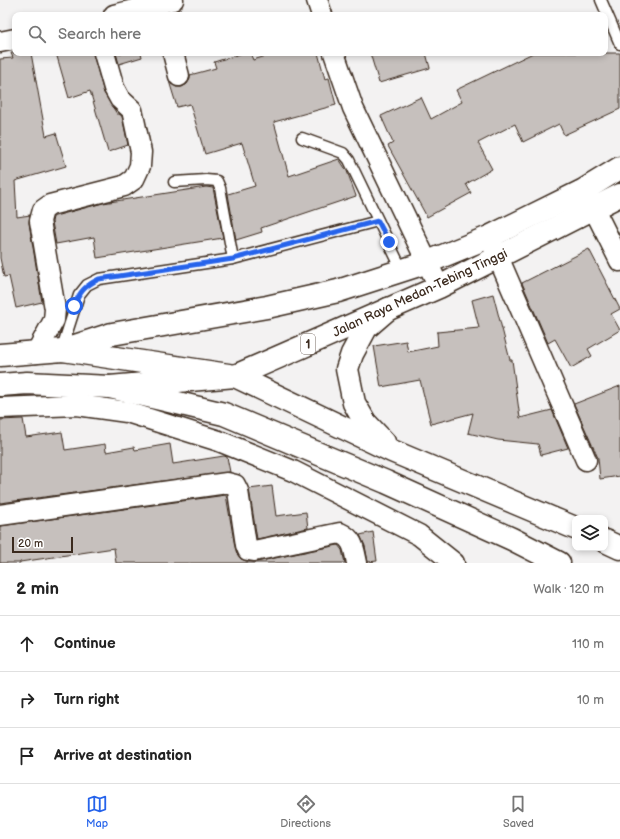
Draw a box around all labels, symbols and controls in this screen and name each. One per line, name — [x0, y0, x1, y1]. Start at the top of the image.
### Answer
search box — [12, 12, 608, 56]
icon: search — [26, 23, 48, 45]
text: Search here — [58, 25, 141, 44]
route end — [380, 233, 398, 251]
street label: Jalan Raya Medan-Tebing Tinggi — [330, 245, 510, 341]
route start — [65, 297, 83, 315]
road number: 1 — [301, 334, 315, 354]
map controls — [572, 515, 608, 551]
button: layers — [572, 515, 608, 551]
scale bar — [12, 535, 73, 554]
text: 20 m — [18, 537, 43, 550]
text: 2 min — [16, 579, 59, 599]
text: Walk · 120 m — [533, 581, 604, 597]
icon: ahead — [16, 633, 38, 655]
text: Continue — [54, 634, 116, 653]
text: 110 m — [572, 636, 604, 652]
icon: right — [16, 689, 38, 711]
text: Turn right — [54, 690, 119, 709]
text: 10 m — [577, 692, 604, 708]
icon: arrive — [16, 745, 38, 767]
text: Arrive at destination — [54, 746, 192, 765]
tab: Map — [86, 793, 108, 830]
tab: Directions — [280, 793, 331, 830]
tab: Saved — [503, 793, 534, 830]

